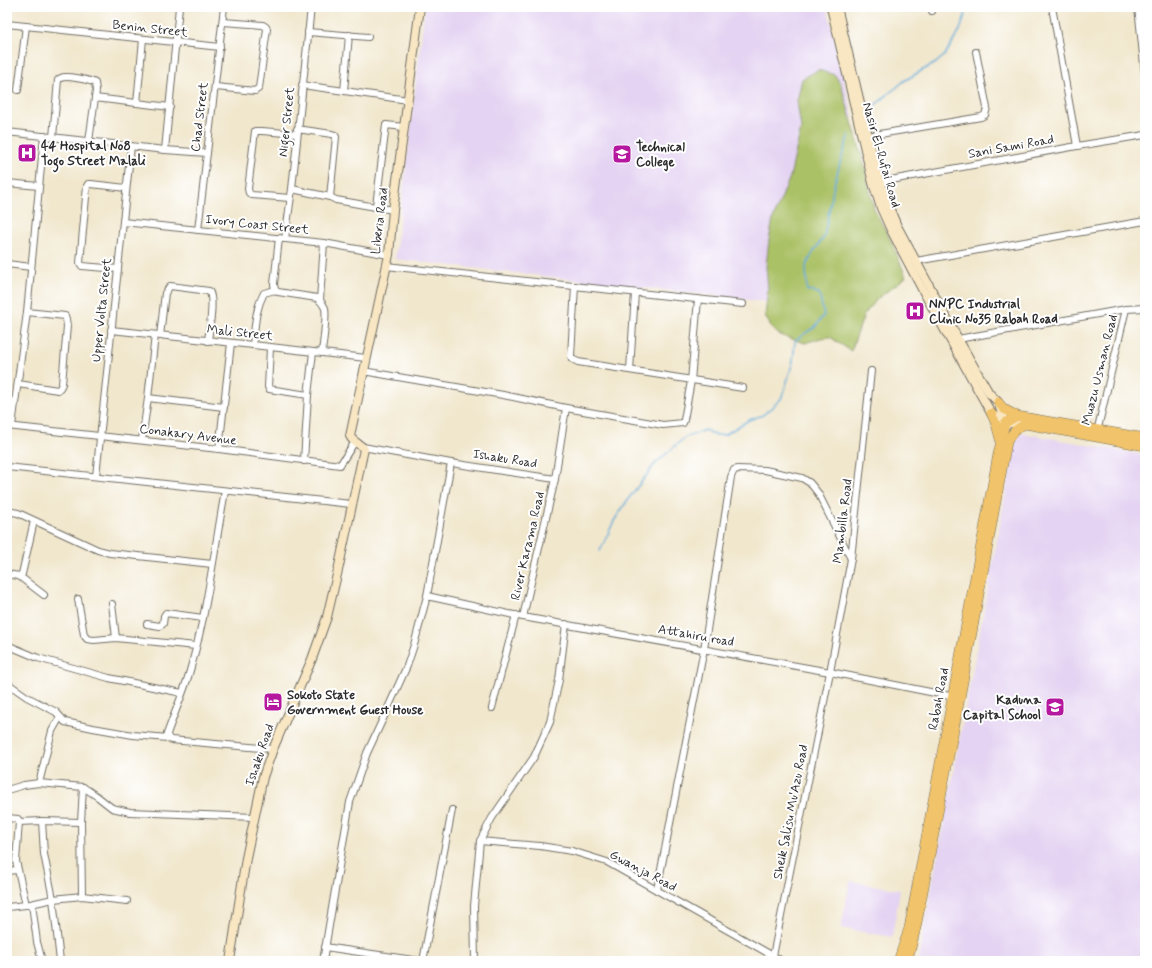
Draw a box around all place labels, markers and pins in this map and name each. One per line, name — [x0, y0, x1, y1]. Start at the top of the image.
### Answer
place label: 44 Hospital No8 Togo Street Malali — [41, 138, 146, 173]
place label: Technical College — [636, 139, 685, 172]
hospital icon: 44 Hospital No8 Togo Street Malali — [16, 142, 38, 164]
school or university icon: Technical College — [611, 143, 633, 165]
place label: NNPC Industrial Clinic No35 Rabah Road — [929, 296, 1058, 328]
hospital icon: NNPC Industrial Clinic No35 Rabah Road — [904, 300, 926, 322]
place label: Sokoto State Government Guest House — [287, 687, 423, 719]
hotel icon: Sokoto State Government Guest House — [262, 691, 284, 713]
place label: Kaduna Capital School — [963, 692, 1042, 724]
school or university icon: Kaduna Capital School — [1044, 696, 1066, 718]

